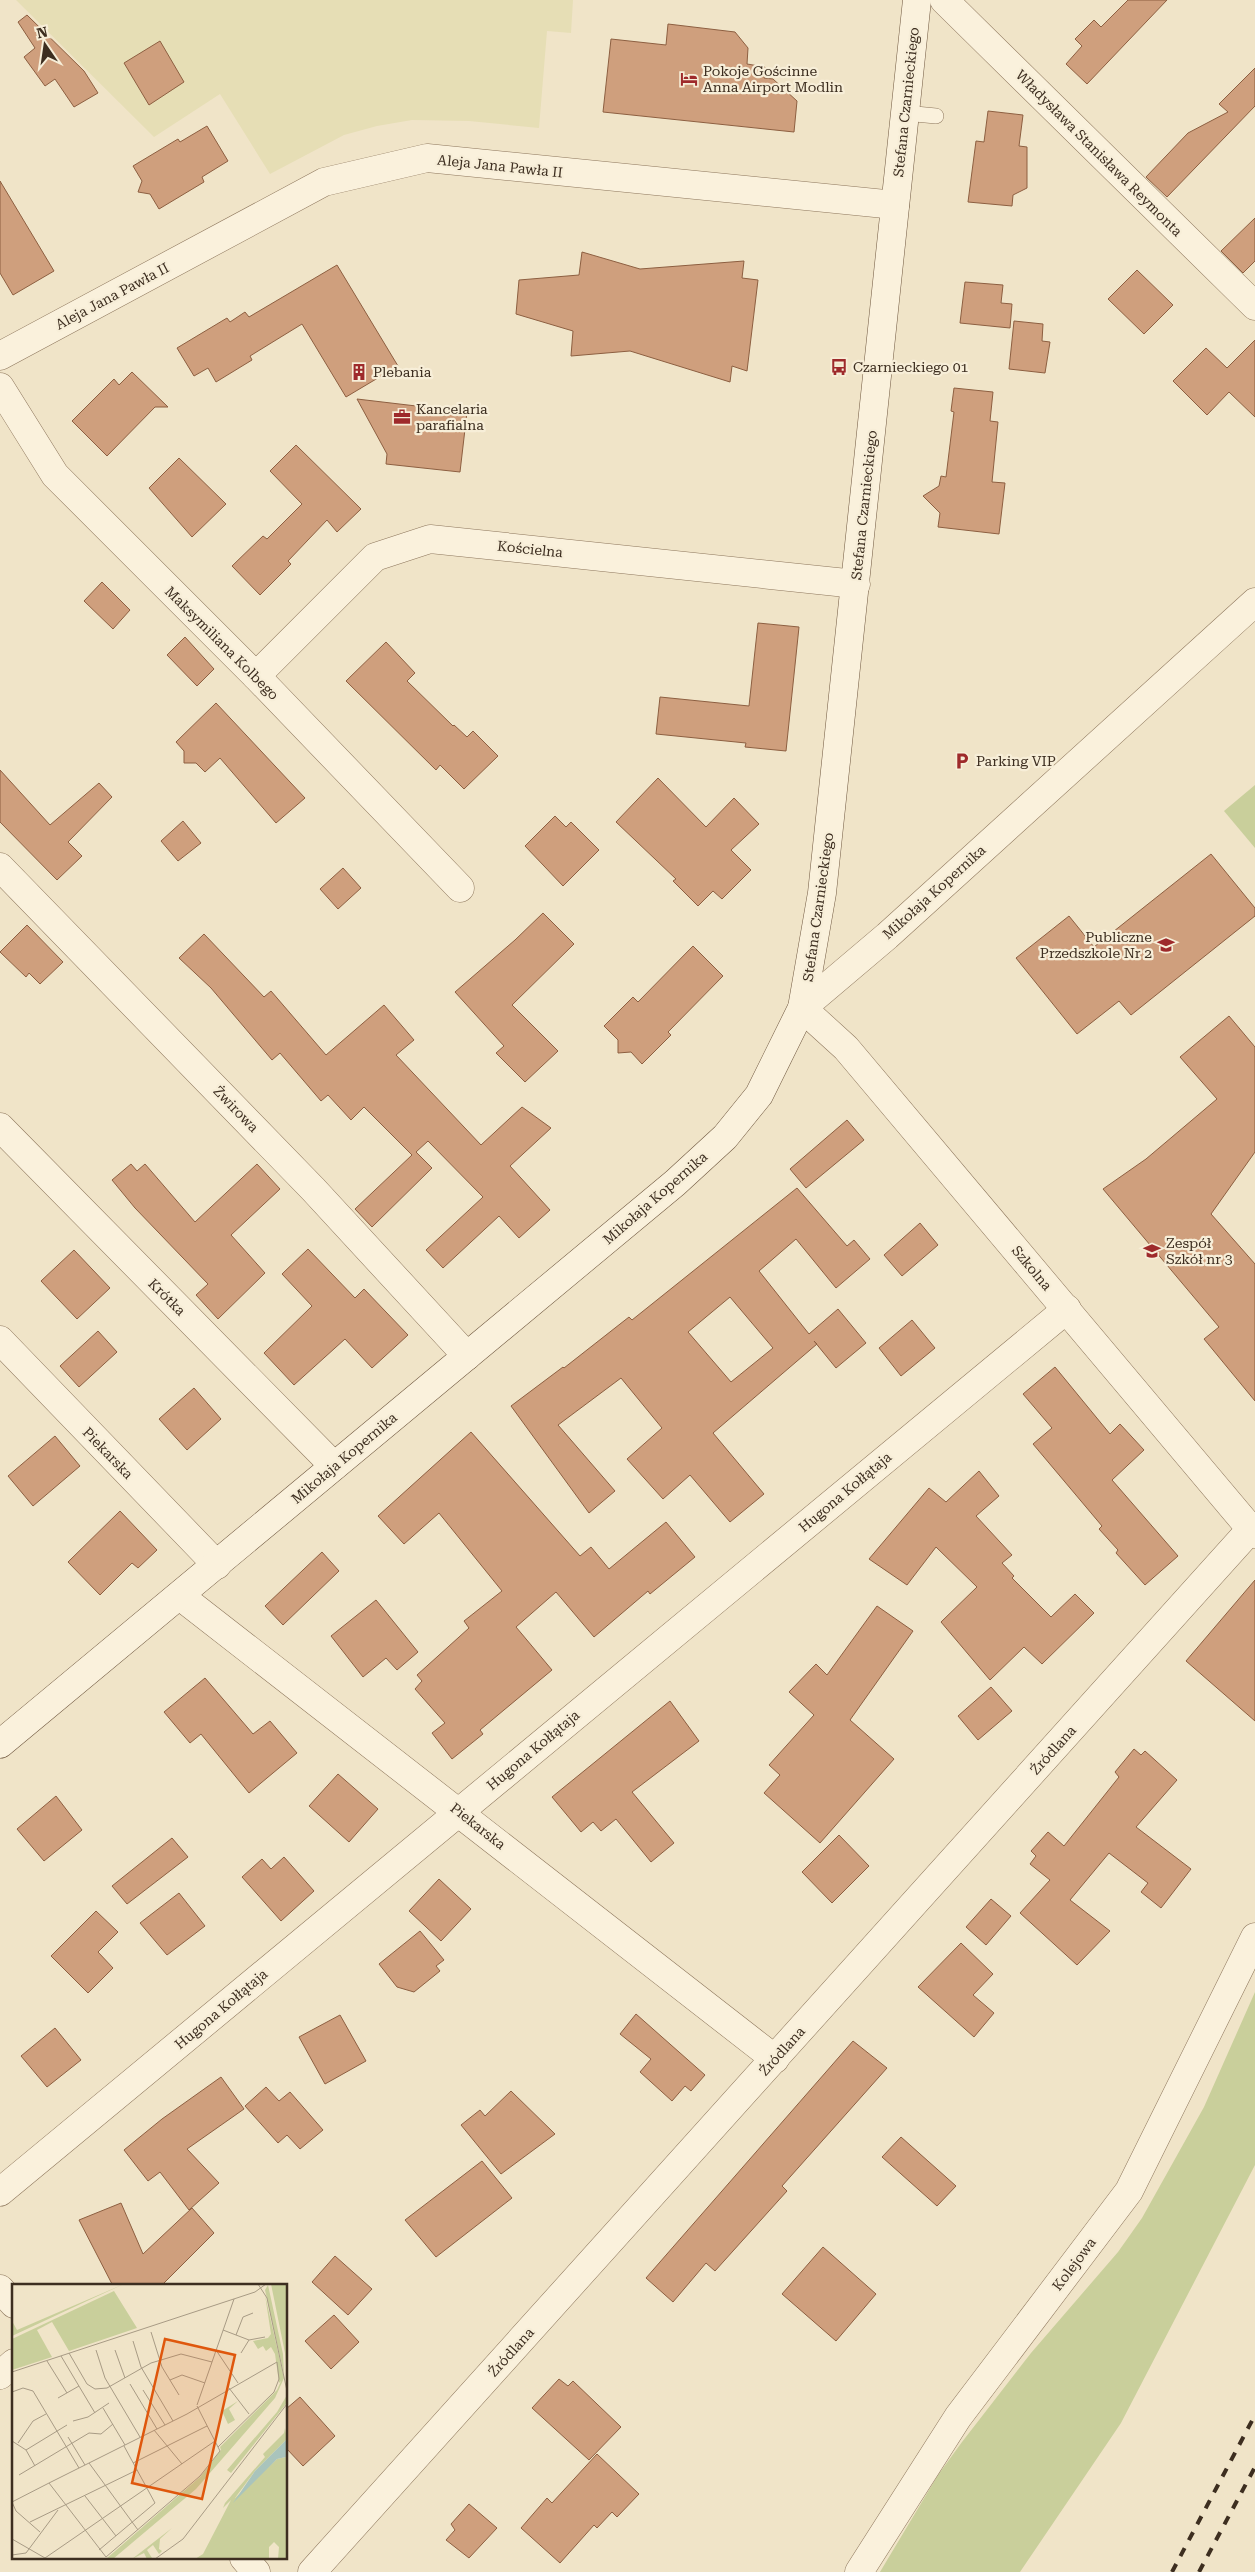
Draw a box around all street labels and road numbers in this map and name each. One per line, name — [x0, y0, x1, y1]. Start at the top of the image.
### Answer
street label: Stefana Czarnieckiego — [890, 26, 922, 178]
street label: Władysława Stanisława Reymonta — [1013, 67, 1186, 240]
street label: Aleja Jana Pawła II — [436, 151, 564, 181]
street label: Aleja Jana Pawła II — [53, 259, 171, 333]
street label: Stefana Czarnieckiego — [848, 429, 880, 581]
street label: Kościelna — [496, 538, 564, 560]
street label: Maksymiliana Kolbego — [162, 583, 282, 703]
street label: Stefana Czarnieckiego — [800, 831, 836, 983]
street label: Mikołaja Kopernika — [879, 841, 989, 942]
street label: Żwirowa — [210, 1083, 262, 1136]
street label: Mikołaja Kopernika — [600, 1148, 711, 1248]
street label: Szkolna — [1009, 1242, 1056, 1294]
street label: Krótka — [145, 1275, 189, 1319]
street label: Mikołaja Kopernika — [288, 1409, 400, 1507]
street label: Piekarska — [80, 1424, 137, 1482]
street label: Hugona Kołłątaja — [795, 1448, 895, 1535]
street label: Hugona Kołłątaja — [483, 1706, 583, 1793]
street label: Źródlana — [1027, 1722, 1079, 1778]
street label: Piekarska — [447, 1800, 509, 1853]
street label: Hugona Kołłątaja — [171, 1965, 271, 2052]
street label: Źródlana — [756, 2023, 808, 2079]
street label: Kolejowa — [1049, 2234, 1099, 2294]
street label: Źródlana — [485, 2324, 537, 2380]

